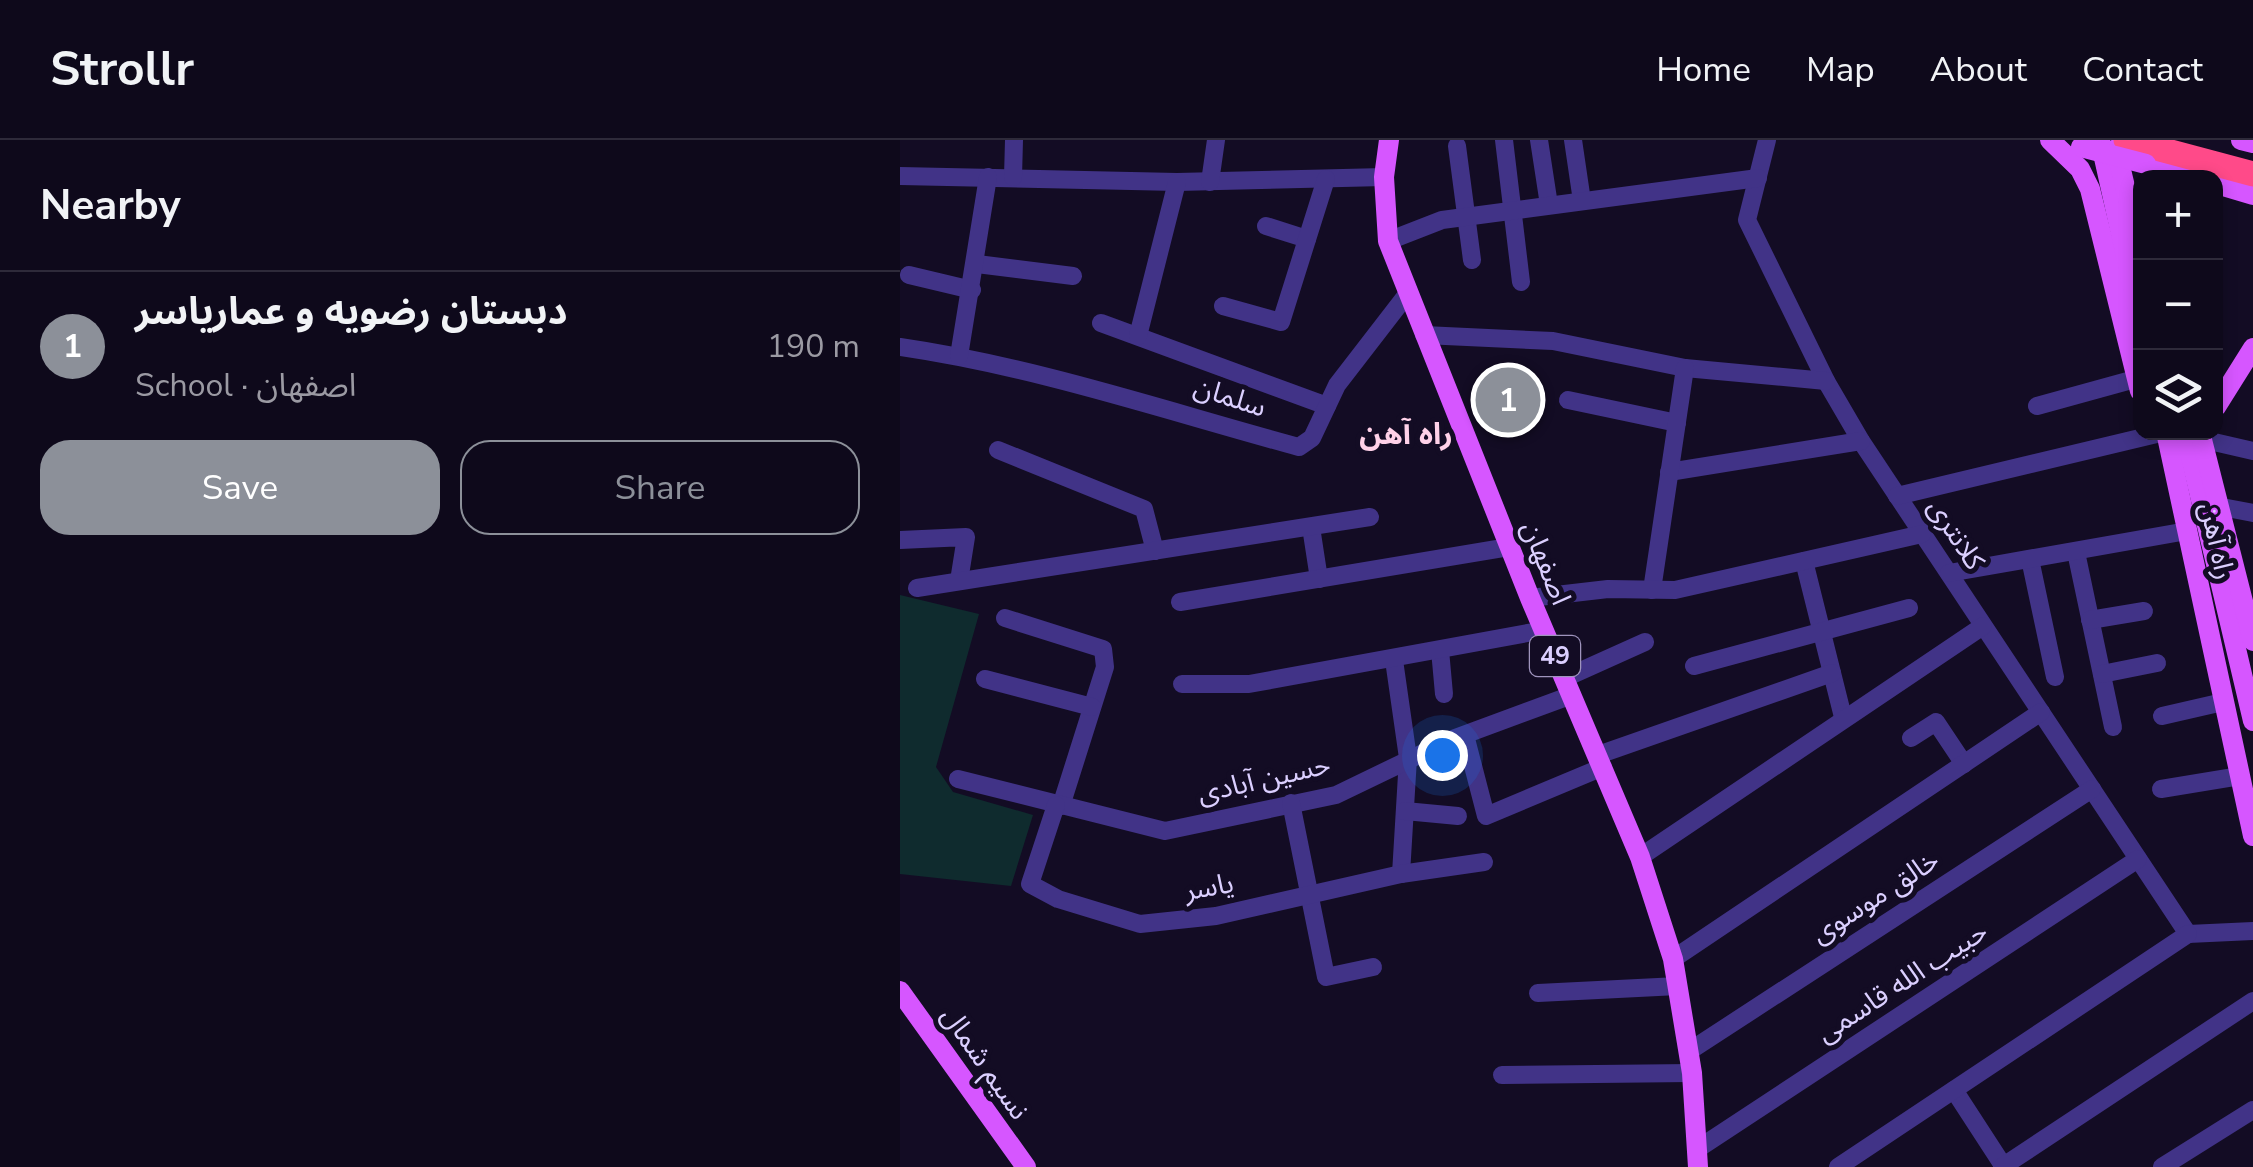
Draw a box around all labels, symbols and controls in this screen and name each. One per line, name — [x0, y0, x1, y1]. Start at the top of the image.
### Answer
text: Strollr — [50, 36, 194, 102]
text: Home — [1656, 46, 1751, 93]
text: Map — [1806, 46, 1875, 93]
text: About — [1930, 46, 2027, 93]
text: Contact — [2082, 46, 2203, 93]
map controls — [2133, 170, 2223, 440]
button: + — [2133, 170, 2223, 260]
text: Nearby — [40, 177, 181, 234]
button: − — [2133, 260, 2223, 350]
text: دبستان رضویه و عماریاسر — [135, 286, 567, 337]
text: 1 — [63, 325, 82, 368]
text: 190 m — [767, 325, 860, 368]
button: layers — [2133, 350, 2223, 440]
pin: 1 — [1476, 362, 1540, 438]
text: School · اصفهان — [135, 364, 356, 407]
street label: سلمان — [1189, 368, 1271, 426]
district label: راه آهن — [1359, 414, 1453, 455]
button: Save — [40, 440, 440, 535]
button: Share — [460, 440, 860, 535]
street label: کلانتری — [1919, 491, 1994, 578]
street label: راه آهن — [2190, 499, 2244, 583]
street label: اصفهان — [1512, 515, 1580, 611]
road number: 49 — [1530, 636, 1580, 676]
your location — [1417, 730, 1468, 781]
street label: حسین آبادی — [1194, 745, 1334, 813]
street label: خالق موسوی — [1803, 841, 1947, 953]
street label: یاسر — [1180, 864, 1237, 910]
street label: حبیب الله قاسمی — [1809, 912, 1995, 1052]
street label: نسیم شمال — [930, 999, 1038, 1128]

